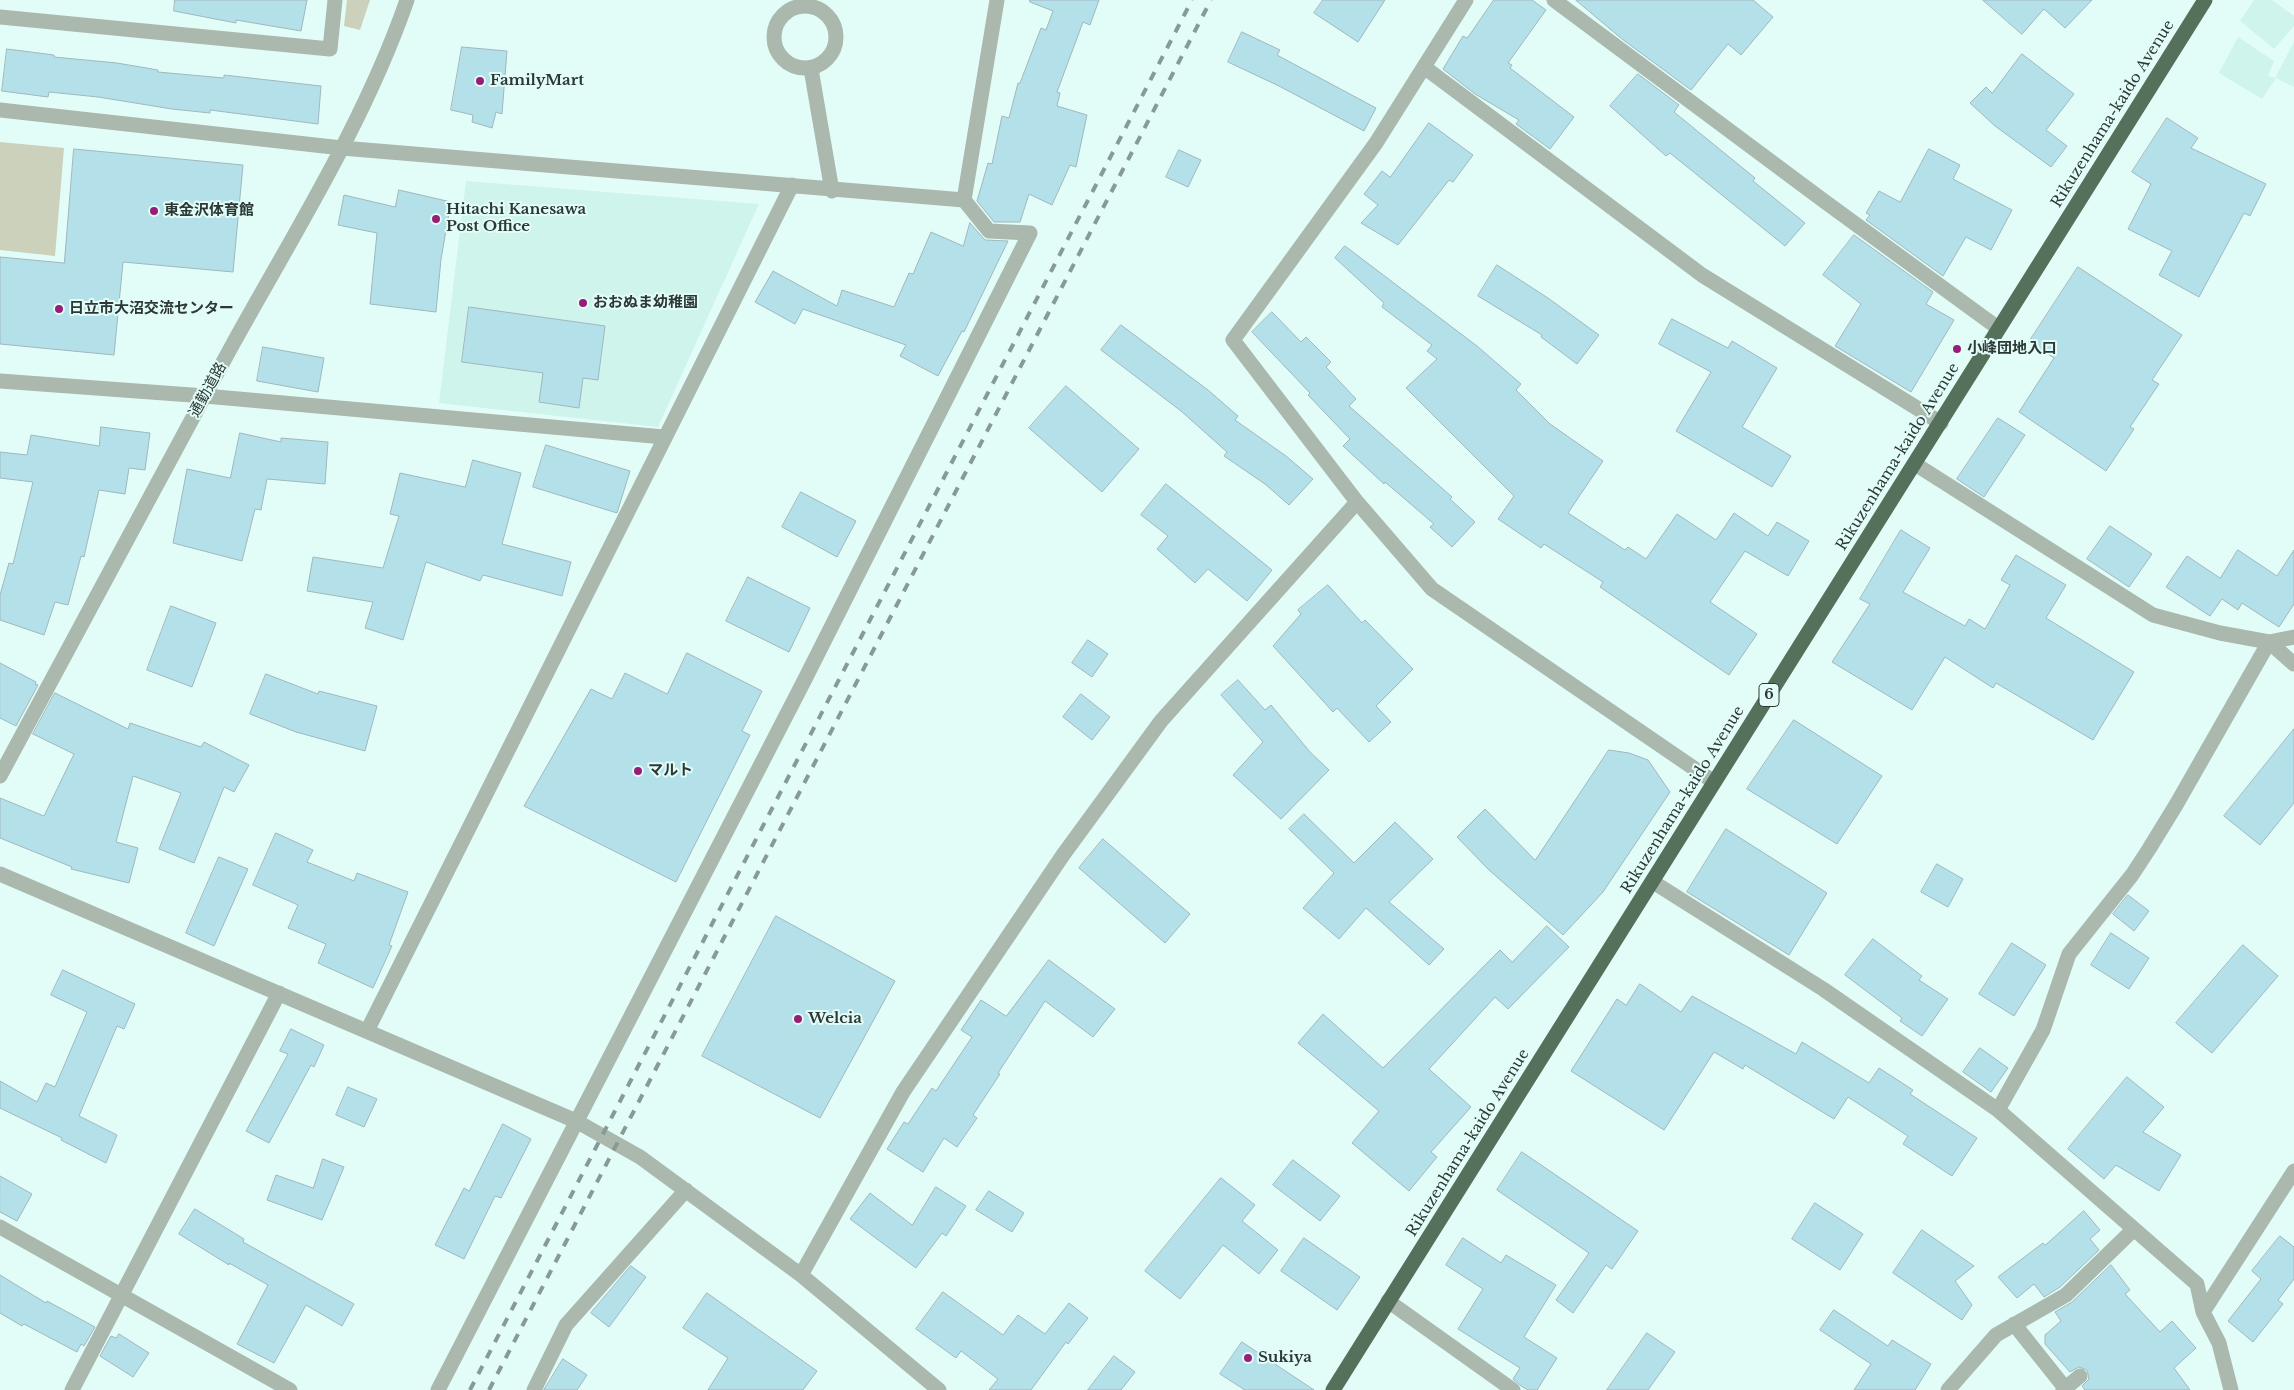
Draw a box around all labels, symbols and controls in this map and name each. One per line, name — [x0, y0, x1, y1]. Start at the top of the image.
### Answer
street label: Rikuzenhama-kaido Avenue — [2048, 17, 2178, 211]
place label: FamilyMart — [490, 72, 584, 90]
marker: FamilyMart — [474, 75, 486, 87]
place label: Hitachi Kanesawa Post Office — [446, 201, 586, 236]
place label: 東金沢体育館 — [164, 202, 254, 220]
marker: 東金沢体育館 — [148, 205, 160, 217]
marker: Hitachi Kanesawa Post Office — [430, 213, 442, 225]
place label: おおぬま幼稚園 — [593, 294, 698, 312]
marker: おおぬま幼稚園 — [577, 297, 589, 309]
place label: 日立市大沼交流センター — [69, 300, 234, 318]
marker: 日立市大沼交流センター — [53, 303, 65, 315]
place label: 小峰団地入口 — [1967, 340, 2057, 358]
marker: 小峰団地入口 — [1951, 343, 1963, 355]
street label: 通勤道路 — [186, 359, 230, 421]
street label: Rikuzenhama-kaido Avenue — [1833, 360, 1963, 554]
road number: 6 — [1759, 684, 1779, 706]
street label: Rikuzenhama-kaido Avenue — [1618, 703, 1748, 897]
place label: マルト — [648, 762, 693, 780]
marker: マルト — [632, 765, 644, 777]
place label: Welcia — [808, 1010, 862, 1028]
marker: Welcia — [792, 1013, 804, 1025]
street label: Rikuzenhama-kaido Avenue — [1403, 1046, 1533, 1240]
place label: Sukiya — [1258, 1349, 1312, 1367]
marker: Sukiya — [1242, 1352, 1254, 1364]

